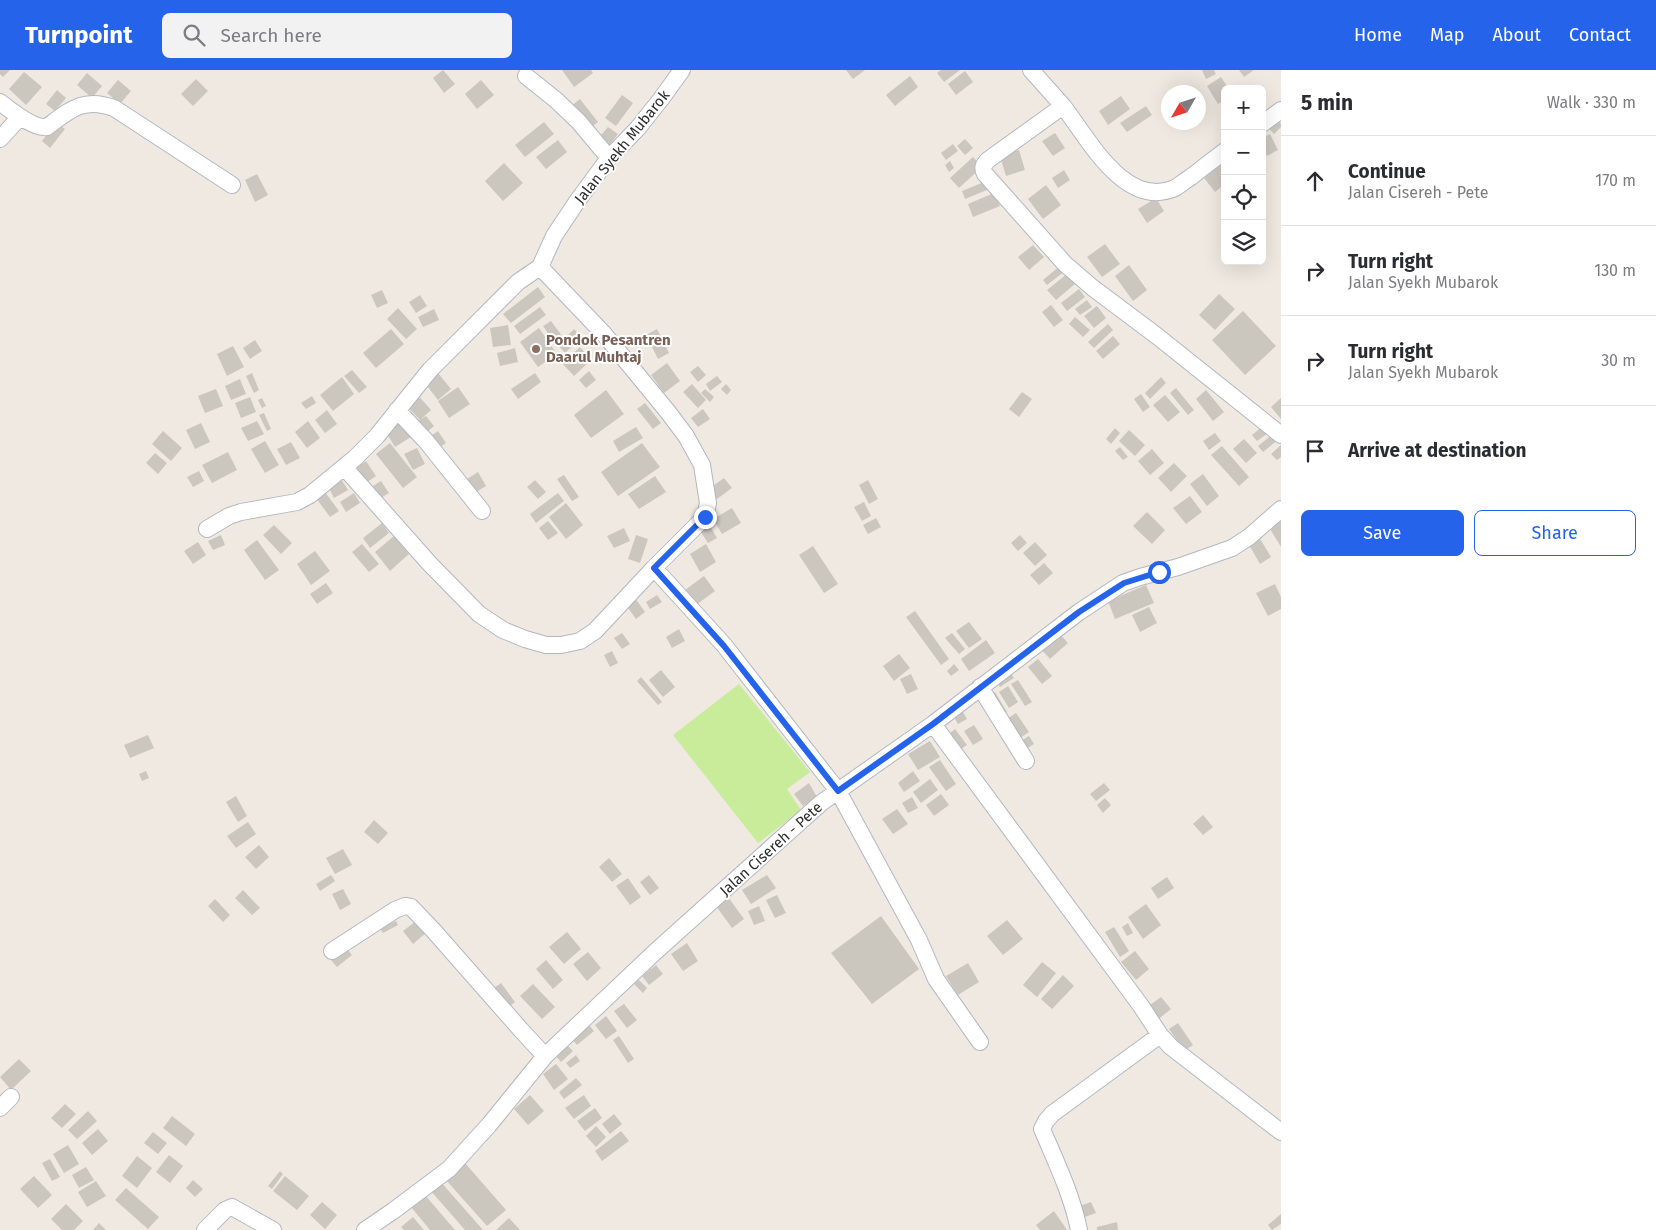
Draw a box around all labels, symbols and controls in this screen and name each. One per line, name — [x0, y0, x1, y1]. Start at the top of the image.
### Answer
search box — [162, 13, 512, 58]
text: Turnpoint — [25, 21, 132, 49]
icon: search — [180, 21, 208, 49]
text: Search here — [220, 24, 322, 47]
text: Home — [1354, 24, 1402, 46]
text: Map — [1430, 24, 1464, 46]
text: About — [1492, 24, 1541, 46]
text: Contact — [1569, 24, 1631, 46]
north arrow — [1161, 85, 1206, 130]
map controls — [1221, 85, 1266, 265]
button: + — [1221, 85, 1266, 130]
street label: Jalan Syekh Mubarok — [571, 86, 674, 207]
text: 5 min — [1301, 90, 1353, 116]
text: Walk · 330 m — [1547, 93, 1636, 112]
button: − — [1221, 130, 1266, 175]
text: Continue — [1348, 160, 1426, 183]
icon: ahead — [1301, 167, 1329, 195]
text: 170 m — [1595, 171, 1636, 190]
button: locate — [1221, 175, 1266, 220]
text: Jalan Cisereh - Pete — [1348, 183, 1489, 202]
button: layers — [1221, 220, 1266, 265]
text: Turn right — [1348, 250, 1433, 273]
icon: right — [1301, 257, 1329, 285]
text: 130 m — [1594, 261, 1636, 280]
text: Jalan Syekh Mubarok — [1348, 273, 1498, 292]
place label: Pondok Pesantren Daarul Muhtaj — [546, 331, 671, 366]
text: Turn right — [1348, 340, 1433, 363]
marker: Pondok Pesantren Daarul Muhtaj — [530, 343, 542, 355]
icon: right — [1301, 347, 1329, 375]
text: 30 m — [1601, 351, 1636, 370]
text: Jalan Syekh Mubarok — [1348, 363, 1498, 382]
icon: arrive — [1301, 437, 1329, 465]
text: Arrive at destination — [1348, 439, 1527, 462]
route end — [694, 506, 717, 529]
button: Save — [1301, 510, 1464, 556]
button: Share — [1474, 510, 1636, 556]
route start — [1148, 561, 1171, 584]
street label: Jalan Cisereh - Pete — [716, 798, 826, 900]

